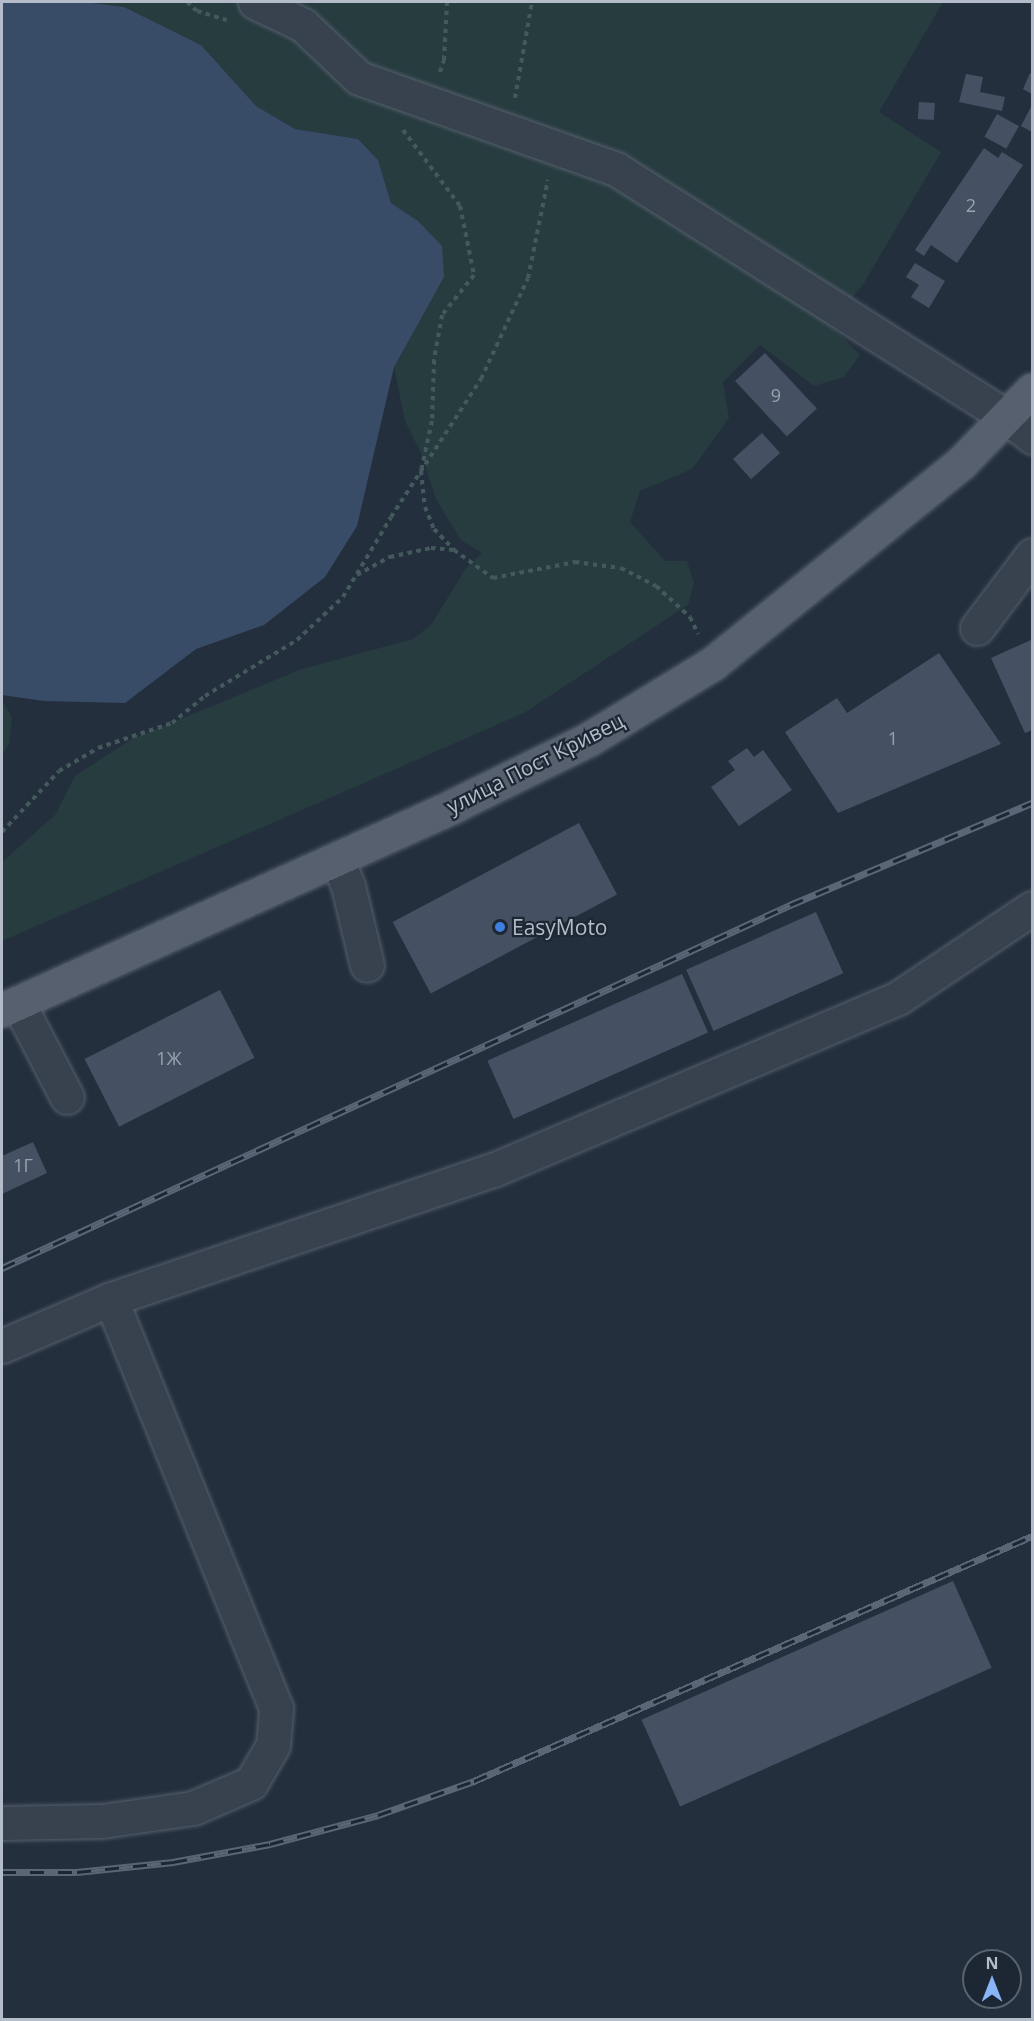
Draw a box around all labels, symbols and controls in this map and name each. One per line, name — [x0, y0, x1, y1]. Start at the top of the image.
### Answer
house number: 2 — [966, 194, 976, 216]
house number: 9 — [771, 384, 781, 406]
street label: улица Пост Кривец — [442, 707, 628, 819]
house number: 1 — [888, 727, 898, 749]
place label: EasyMoto — [512, 914, 608, 940]
marker: EasyMoto — [493, 920, 507, 934]
house number: 1Ж — [156, 1047, 182, 1069]
house number: 1Г — [13, 1154, 33, 1176]
north arrow — [962, 1949, 1022, 2009]
text: N — [985, 1952, 999, 1974]

